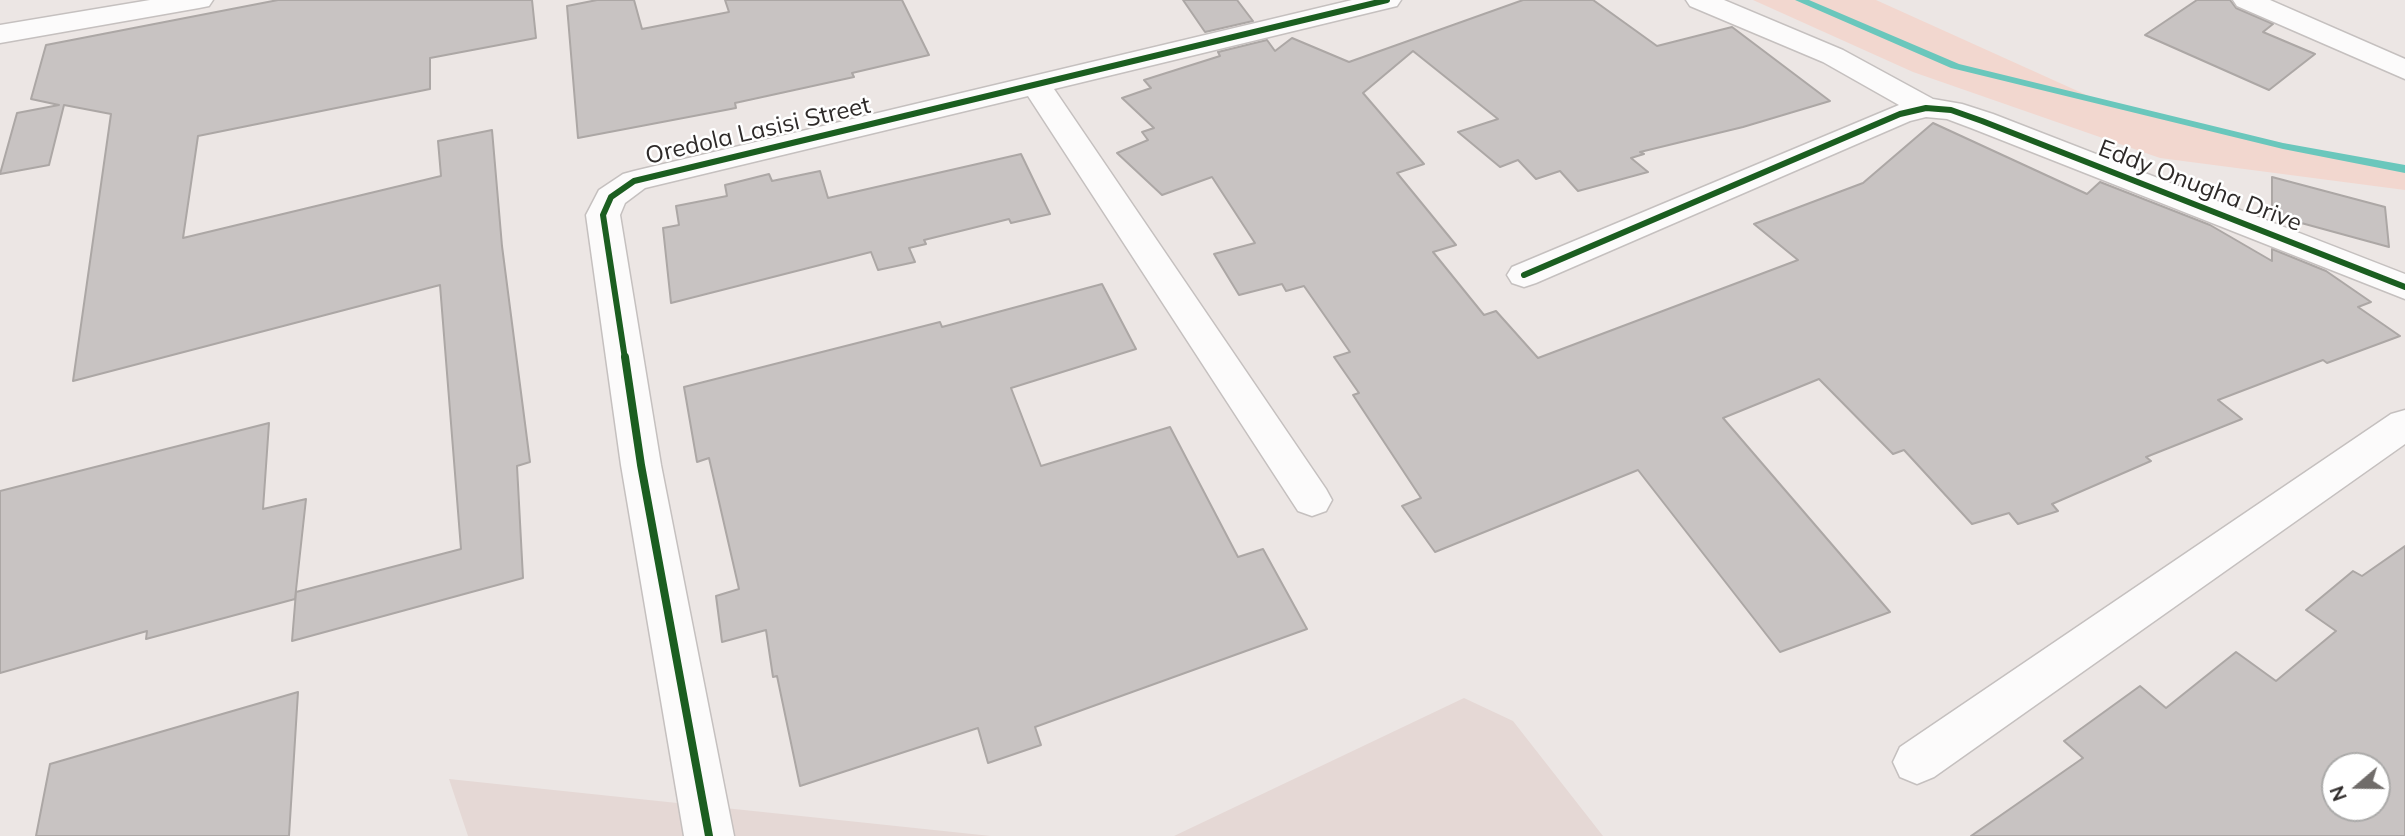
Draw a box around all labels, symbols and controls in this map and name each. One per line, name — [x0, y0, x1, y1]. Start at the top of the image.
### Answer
street label: Oredola Lasisi Street — [643, 91, 873, 171]
street label: Eddy Onugha Drive — [2094, 134, 2306, 238]
north arrow — [2321, 752, 2391, 822]
text: N — [2324, 783, 2352, 804]

